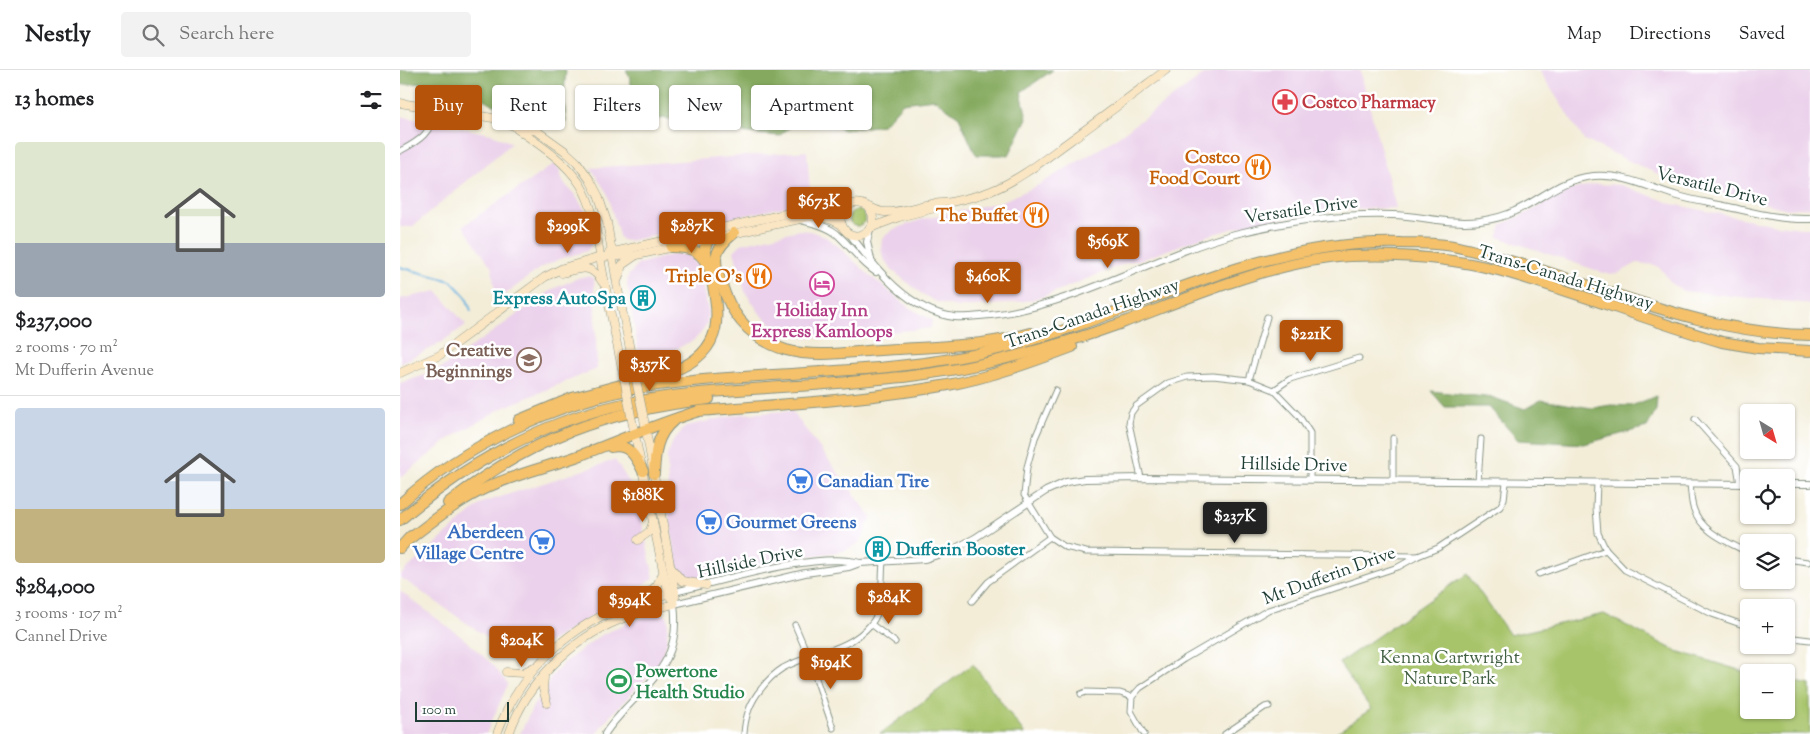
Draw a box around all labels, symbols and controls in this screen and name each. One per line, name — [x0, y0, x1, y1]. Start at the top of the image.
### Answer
search box — [121, 12, 471, 57]
text: Nestly — [25, 18, 91, 52]
icon: search — [139, 21, 167, 49]
text: Search here — [179, 21, 274, 48]
text: Map — [1567, 22, 1602, 48]
text: Directions — [1630, 22, 1711, 48]
text: Saved — [1739, 22, 1785, 48]
text: 13 homes — [15, 85, 94, 115]
chip: Buy — [415, 85, 482, 130]
chip: Rent — [492, 85, 565, 130]
chip: Filters — [575, 85, 659, 130]
chip: New — [669, 85, 741, 130]
chip: Apartment — [751, 85, 872, 130]
icon: filters — [357, 86, 385, 114]
pharmacy icon: Costco Pharmacy — [1272, 89, 1298, 115]
place label: Costco Pharmacy — [1302, 91, 1436, 117]
place label: Costco Food Court — [1149, 146, 1241, 193]
restaurant icon: Costco Food Court — [1245, 154, 1271, 180]
street label: Versatile Drive — [1653, 161, 1770, 214]
icon: home — [155, 175, 245, 265]
pin: $673K — [784, 186, 854, 229]
street label: Versatile Drive — [1243, 190, 1360, 232]
text: $673K — [798, 191, 840, 214]
restaurant icon: The Buffet — [1023, 202, 1049, 228]
place label: The Buffet — [936, 204, 1019, 230]
pin: $299K — [533, 212, 603, 254]
pin: $287K — [657, 212, 727, 254]
text: $299K — [546, 216, 590, 239]
text: $287K — [670, 216, 714, 239]
pin: $569K — [1073, 226, 1143, 269]
text: $569K — [1087, 231, 1129, 254]
street label: Trans-Canada Highway — [1474, 240, 1656, 318]
pin: $460K — [953, 262, 1023, 304]
restaurant icon: Triple O's — [746, 263, 772, 289]
place label: Triple O's — [666, 265, 742, 291]
text: $460K — [966, 266, 1010, 289]
hotel icon: Holiday Inn Express Kamloops — [809, 271, 835, 297]
street label: Trans-Canada Highway — [1002, 273, 1183, 357]
building icon: Express AutoSpa — [630, 285, 656, 311]
place label: Express AutoSpa — [493, 287, 627, 313]
place label: Holiday Inn Express Kamloops — [751, 299, 893, 346]
text: $237,000 — [15, 307, 92, 337]
pin: $221K — [1276, 320, 1346, 362]
text: $221K — [1291, 324, 1331, 347]
text: 2 rooms · 70 m² — [15, 337, 118, 360]
place label: Creative Beginnings — [426, 339, 513, 386]
school or university icon: Creative Beginnings — [516, 347, 542, 373]
pin: $357K — [615, 350, 685, 392]
text: $357K — [630, 354, 670, 377]
text: Mt Dufferin Avenue — [15, 360, 154, 383]
north arrow — [1740, 404, 1795, 459]
map controls — [1740, 404, 1795, 719]
icon: home — [155, 440, 245, 530]
street label: Hillside Drive — [1240, 452, 1348, 480]
supermarket icon: Canadian Tire — [787, 468, 813, 494]
button: locate — [1740, 469, 1795, 524]
place label: Canadian Tire — [818, 470, 930, 496]
pin: $188K — [608, 480, 678, 523]
text: $188K — [622, 485, 664, 508]
pin: $237K — [1200, 502, 1270, 544]
text: $237K — [1214, 506, 1256, 529]
supermarket icon: Gourmet Greens — [696, 509, 722, 535]
place label: Gourmet Greens — [726, 511, 857, 537]
place label: Aberdeen Village Centre — [412, 521, 525, 568]
supermarket icon: Aberdeen Village Centre — [529, 529, 555, 555]
button: layers — [1740, 534, 1795, 589]
building icon: Dufferin Booster — [865, 536, 891, 562]
place label: Dufferin Booster — [896, 538, 1026, 564]
street label: Hillside Drive — [695, 539, 805, 587]
street label: Mt Dufferin Drive — [1260, 541, 1400, 613]
text: $284,000 — [15, 573, 95, 603]
pin: $284K — [854, 582, 924, 625]
pin: $394K — [595, 586, 665, 628]
text: $284K — [867, 587, 911, 610]
text: $394K — [609, 590, 651, 613]
button: + — [1740, 599, 1795, 654]
text: 3 rooms · 107 m² — [15, 603, 123, 626]
text: Cannel Drive — [15, 626, 108, 649]
pin: $204K — [487, 626, 557, 668]
text: $204K — [500, 630, 544, 653]
park label: Kenna Cartwright Nature Park — [1380, 646, 1520, 693]
pin: $194K — [796, 648, 866, 690]
text: $194K — [810, 652, 852, 675]
place label: Powertone Health Studio — [636, 660, 745, 707]
button: − — [1740, 664, 1795, 719]
sports icon: Powertone Health Studio — [606, 668, 632, 694]
scale bar — [415, 699, 509, 722]
text: 100 m — [422, 701, 456, 721]

